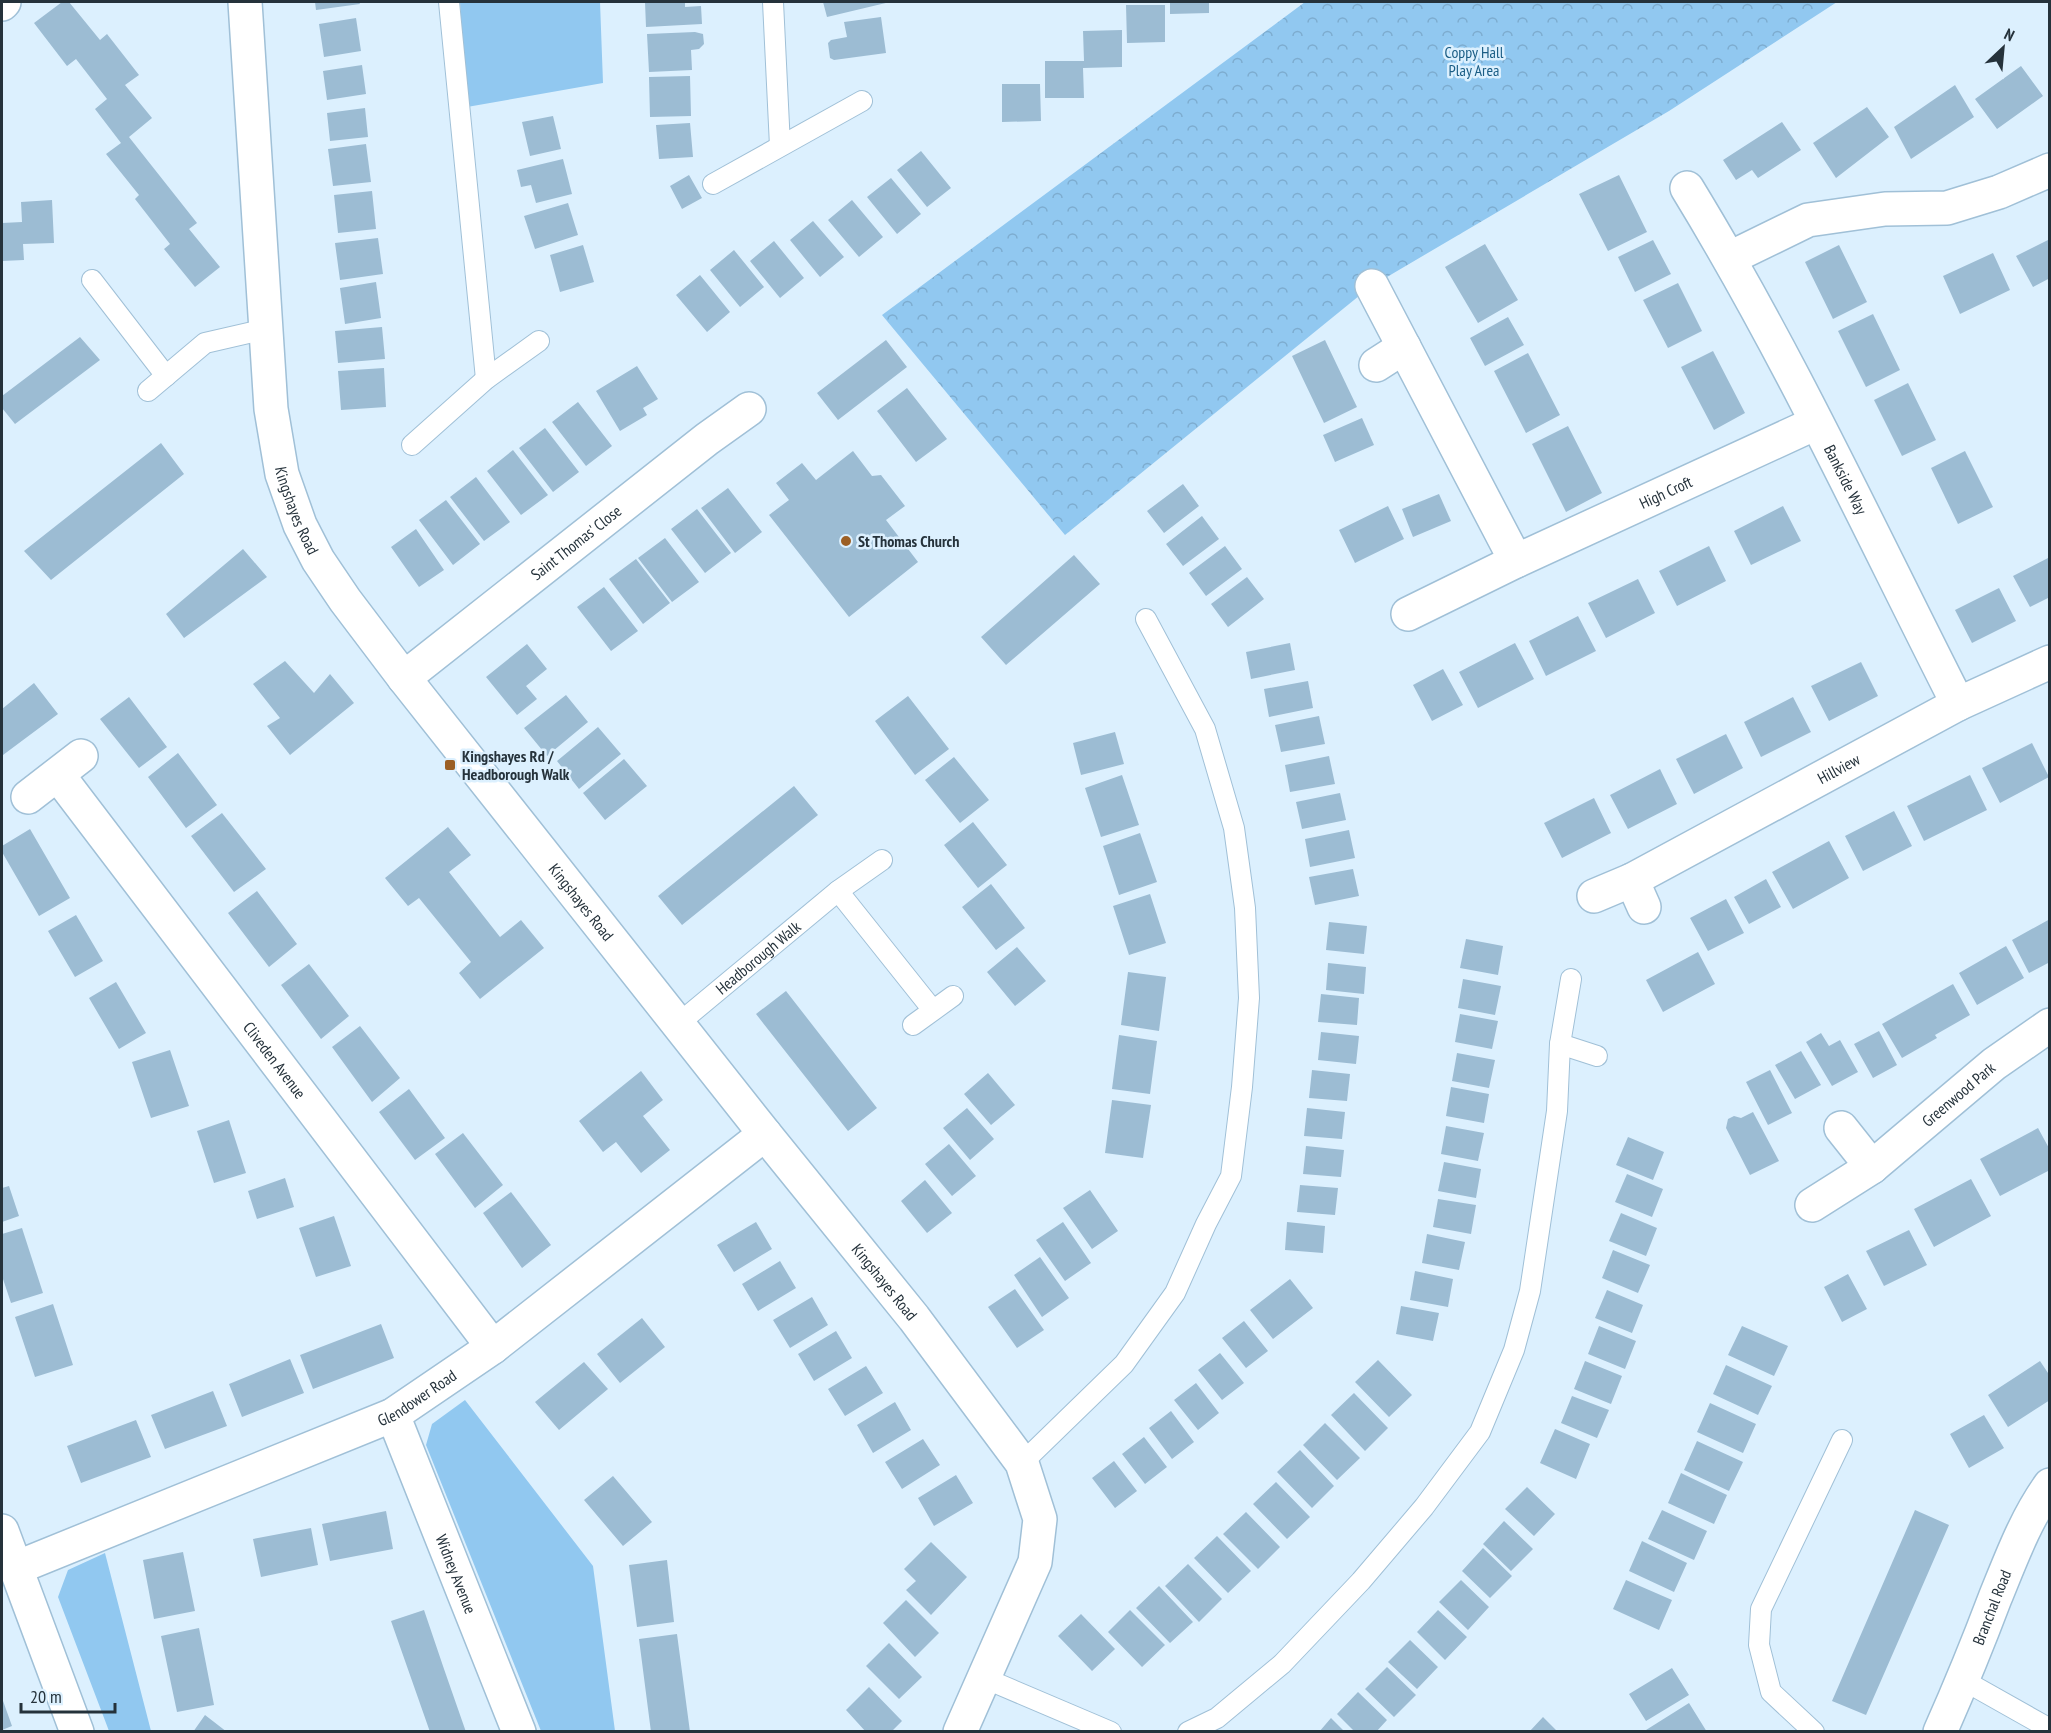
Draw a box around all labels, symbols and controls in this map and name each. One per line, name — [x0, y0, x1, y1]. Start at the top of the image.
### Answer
north arrow — [1973, 18, 2033, 78]
text: N — [2001, 24, 2018, 45]
park label: Coppy Hall Play Area — [1445, 42, 1504, 80]
street label: Bankside Way — [1820, 441, 1872, 518]
street label: Kingshayes Road — [271, 465, 323, 558]
street label: High Croft — [1636, 471, 1696, 513]
street label: Saint Thomas' Close — [527, 501, 625, 584]
place label: St Thomas Church — [858, 531, 959, 551]
marker: St Thomas Church — [839, 534, 853, 548]
place label: Kingshayes Rd / Headborough Walk — [462, 746, 570, 784]
street label: Hillview — [1814, 749, 1864, 788]
marker: Kingshayes Rd / Headborough Walk — [443, 758, 457, 772]
street label: Kingshayes Road — [545, 859, 618, 945]
street label: Headborough Walk — [711, 916, 805, 999]
street label: Cliveden Avenue — [239, 1018, 310, 1102]
street label: Greenwood Park — [1918, 1057, 2000, 1131]
street label: Kingshayes Road — [848, 1239, 922, 1324]
street label: Glendower Road — [375, 1365, 460, 1430]
street label: Widney Avenue — [431, 1531, 481, 1616]
street label: Branchal Road — [1968, 1567, 2015, 1648]
scale bar — [21, 1676, 116, 1714]
text: 20 m — [30, 1685, 62, 1708]

